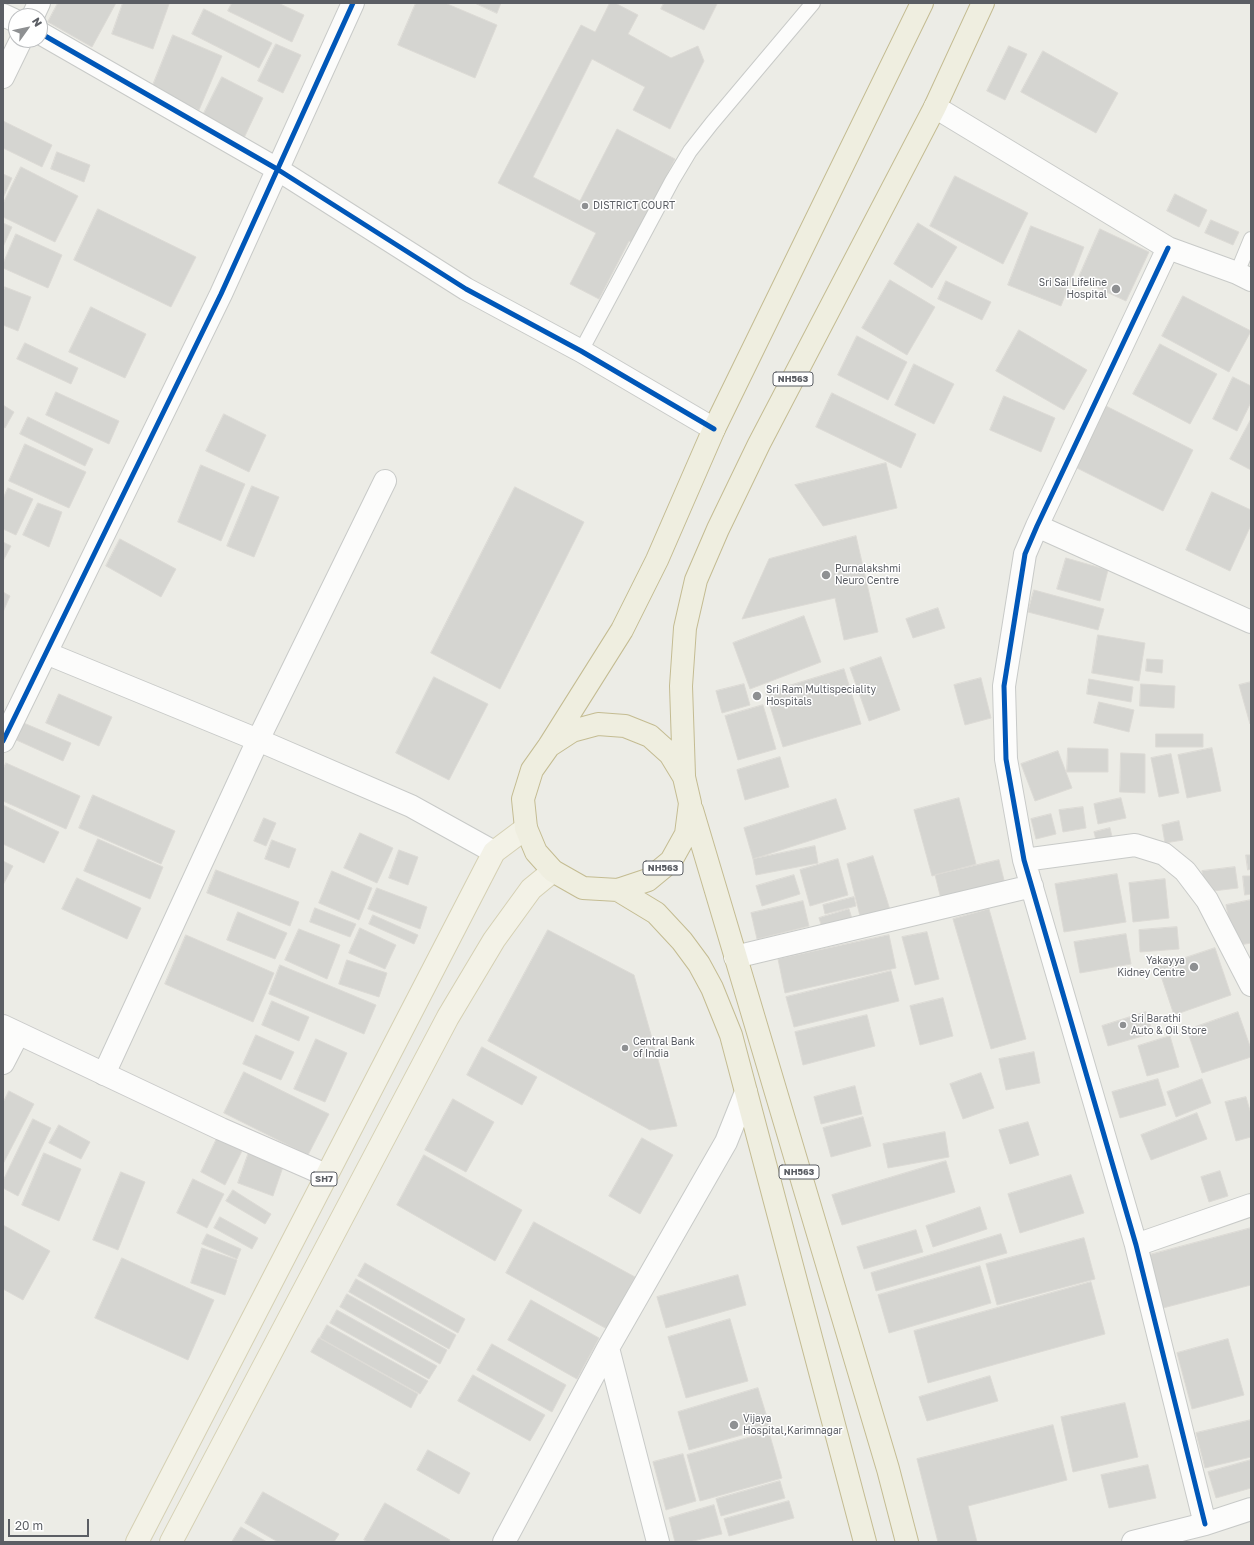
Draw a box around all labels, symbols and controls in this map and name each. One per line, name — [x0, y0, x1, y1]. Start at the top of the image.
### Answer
north arrow — [8, 8, 48, 48]
text: N — [30, 15, 45, 29]
place label: DISTRICT COURT — [593, 200, 675, 212]
marker: DISTRICT COURT — [580, 201, 590, 211]
place label: Sri Sai Lifeline Hospital — [1039, 277, 1107, 300]
marker: Sri Sai Lifeline Hospital — [1110, 283, 1122, 295]
road number: NH563 — [773, 372, 813, 386]
place label: Purnalakshmi Neuro Centre — [835, 563, 901, 586]
marker: Purnalakshmi Neuro Centre — [820, 569, 832, 581]
place label: Sri Ram Multispeciality Hospitals — [766, 684, 876, 708]
marker: Sri Ram Multispeciality Hospitals — [751, 690, 763, 702]
road number: NH563 — [643, 861, 683, 875]
place label: Yakayya Kidney Centre — [1117, 955, 1185, 978]
marker: Yakayya Kidney Centre — [1188, 961, 1200, 973]
place label: Sri Barathi Auto & Oil Store — [1131, 1013, 1207, 1036]
marker: Sri Barathi Auto & Oil Store — [1118, 1020, 1128, 1030]
place label: Central Bank of India — [633, 1036, 695, 1060]
marker: Central Bank of India — [620, 1043, 630, 1053]
road number: NH563 — [779, 1165, 819, 1179]
road number: SH7 — [311, 1172, 337, 1186]
place label: Vijaya Hospital,Karimnagar — [743, 1413, 842, 1436]
marker: Vijaya Hospital,Karimnagar — [728, 1419, 740, 1431]
scale bar — [10, 1511, 91, 1537]
text: 20 m — [15, 1518, 43, 1533]

